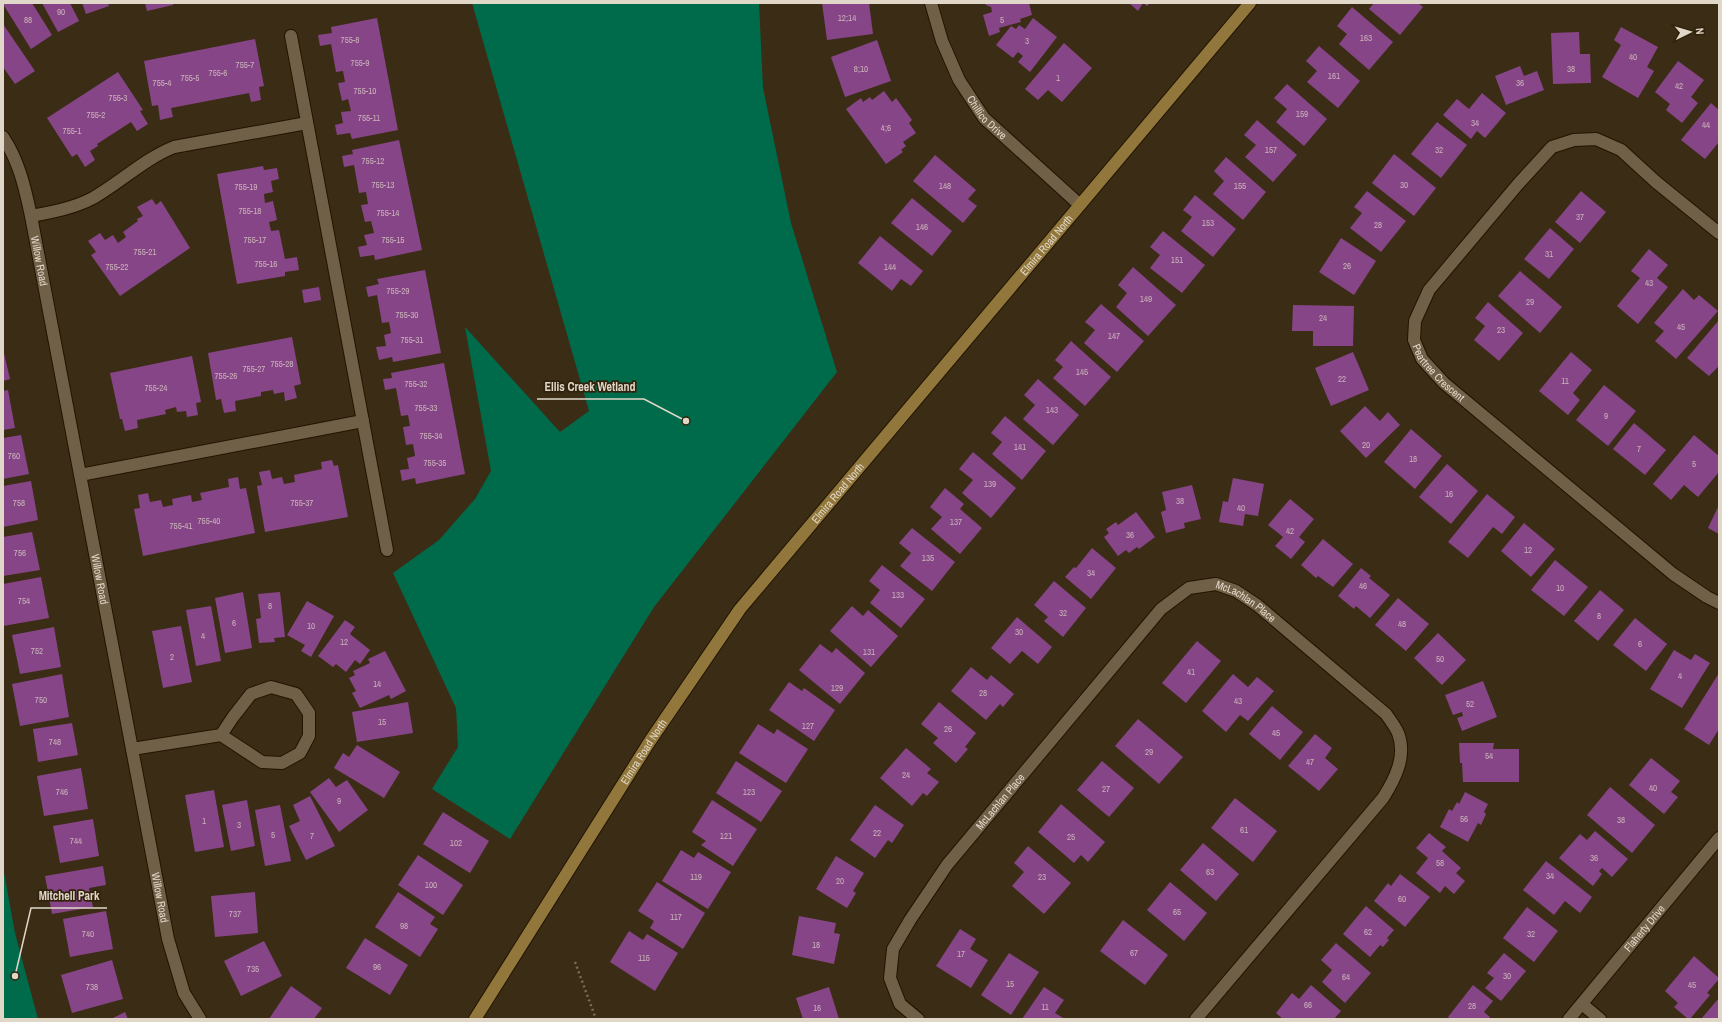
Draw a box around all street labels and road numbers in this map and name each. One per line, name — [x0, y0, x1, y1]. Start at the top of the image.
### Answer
street label: Chillico Drive — [964, 93, 1010, 142]
street label: Elmira Road North — [1017, 212, 1076, 278]
street label: Willow Road — [28, 235, 51, 287]
street label: Peartree Crescent — [1409, 342, 1468, 405]
street label: Elmira Road North — [808, 460, 867, 526]
street label: Willow Road — [88, 553, 111, 605]
street label: McLachlan Place — [1214, 577, 1279, 625]
street label: Elmira Road North — [617, 716, 670, 787]
street label: McLachlan Place — [973, 771, 1027, 832]
street label: Willow Road — [149, 871, 172, 924]
street label: Flaherty Drive — [1621, 902, 1668, 954]

